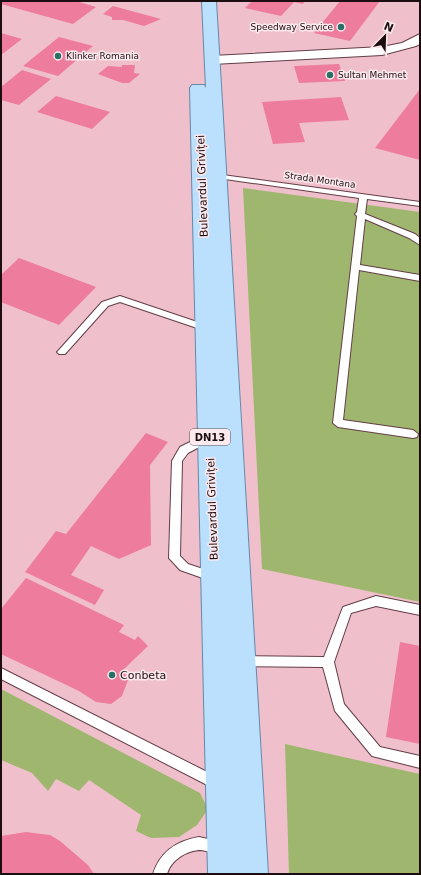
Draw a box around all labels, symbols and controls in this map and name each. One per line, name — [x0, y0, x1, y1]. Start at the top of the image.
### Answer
north arrow — [365, 16, 405, 56]
text: N — [382, 19, 395, 35]
place label: Speedway Service — [250, 22, 333, 32]
marker: Speedway Service — [336, 22, 346, 32]
marker: Klinker Romania — [53, 51, 63, 61]
place label: Klinker Romania — [66, 51, 139, 61]
marker: Sultan Mehmet — [325, 70, 335, 80]
place label: Sultan Mehmet — [338, 70, 407, 80]
street label: Bulevardul Griviței — [194, 135, 211, 237]
street label: Strada Montana — [284, 170, 356, 190]
road number: DN13 — [190, 429, 230, 445]
street label: Bulevardul Griviței — [204, 458, 221, 560]
place label: Conbeta — [120, 669, 166, 682]
marker: Conbeta — [107, 670, 117, 680]

